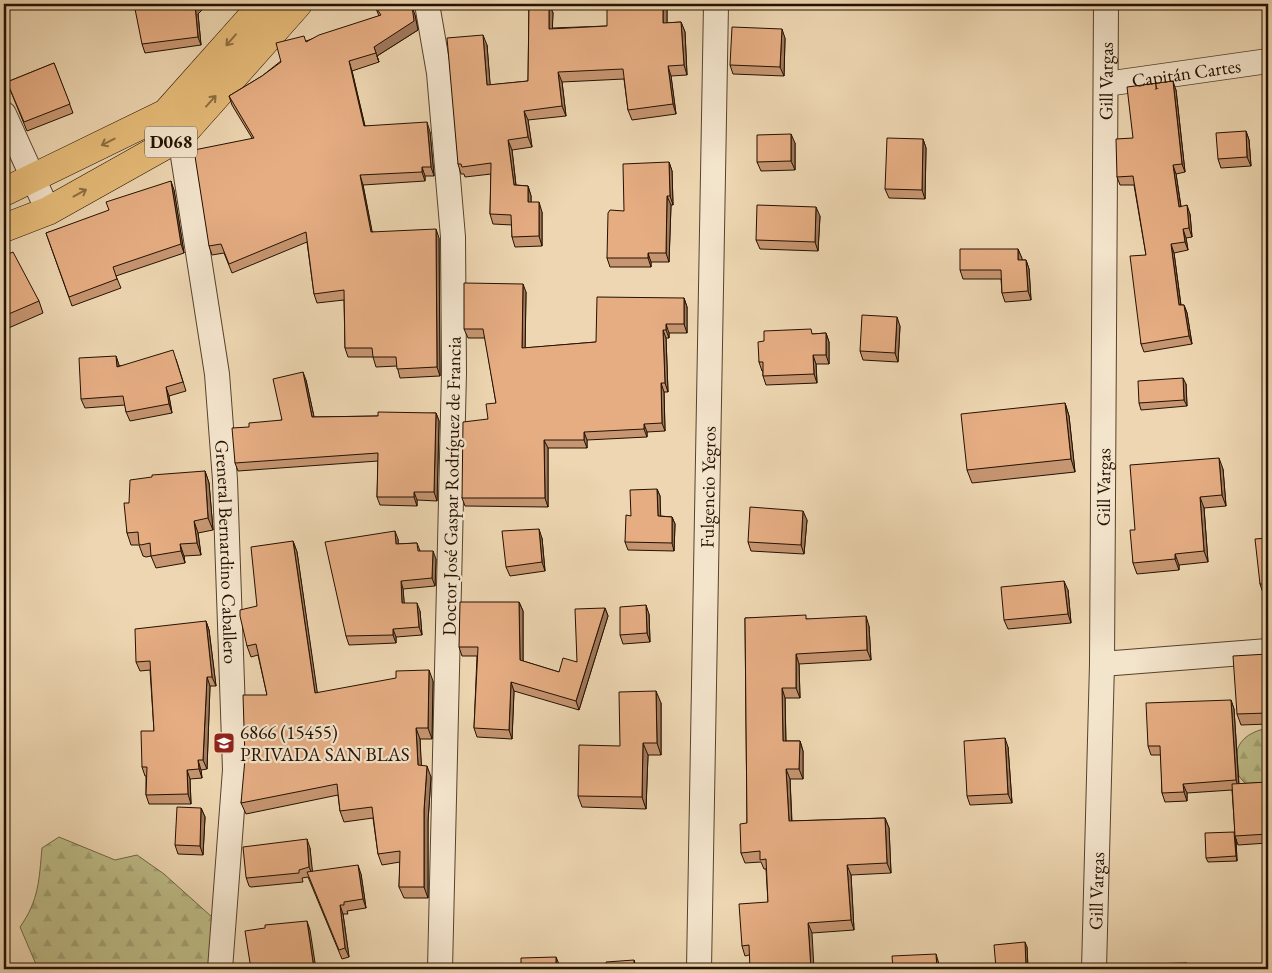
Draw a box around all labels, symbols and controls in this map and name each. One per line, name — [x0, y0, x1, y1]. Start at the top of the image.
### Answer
one-way arrow — [225, 34, 236, 47]
street label: Gill Vargas — [1093, 42, 1119, 120]
street label: Capitán Cartes — [1130, 53, 1242, 93]
one-way arrow — [206, 95, 217, 108]
road number: D068 — [145, 126, 197, 158]
one-way arrow — [101, 138, 116, 147]
one-way arrow — [72, 188, 87, 198]
street label: Doctor José Gaspar Rodríguez de Francia — [436, 336, 467, 636]
street label: Fulgencio Yegros — [694, 426, 722, 548]
street label: Greneral Bernardino Caballero — [209, 439, 243, 664]
street label: Gill Vargas — [1091, 448, 1116, 526]
place label: 6866 (15455) PRIVADA SAN BLAS — [240, 720, 410, 767]
school or university icon: 6866 (15455) PRIVADA SAN BLAS — [212, 731, 236, 755]
street label: Gill Vargas — [1083, 852, 1110, 930]

